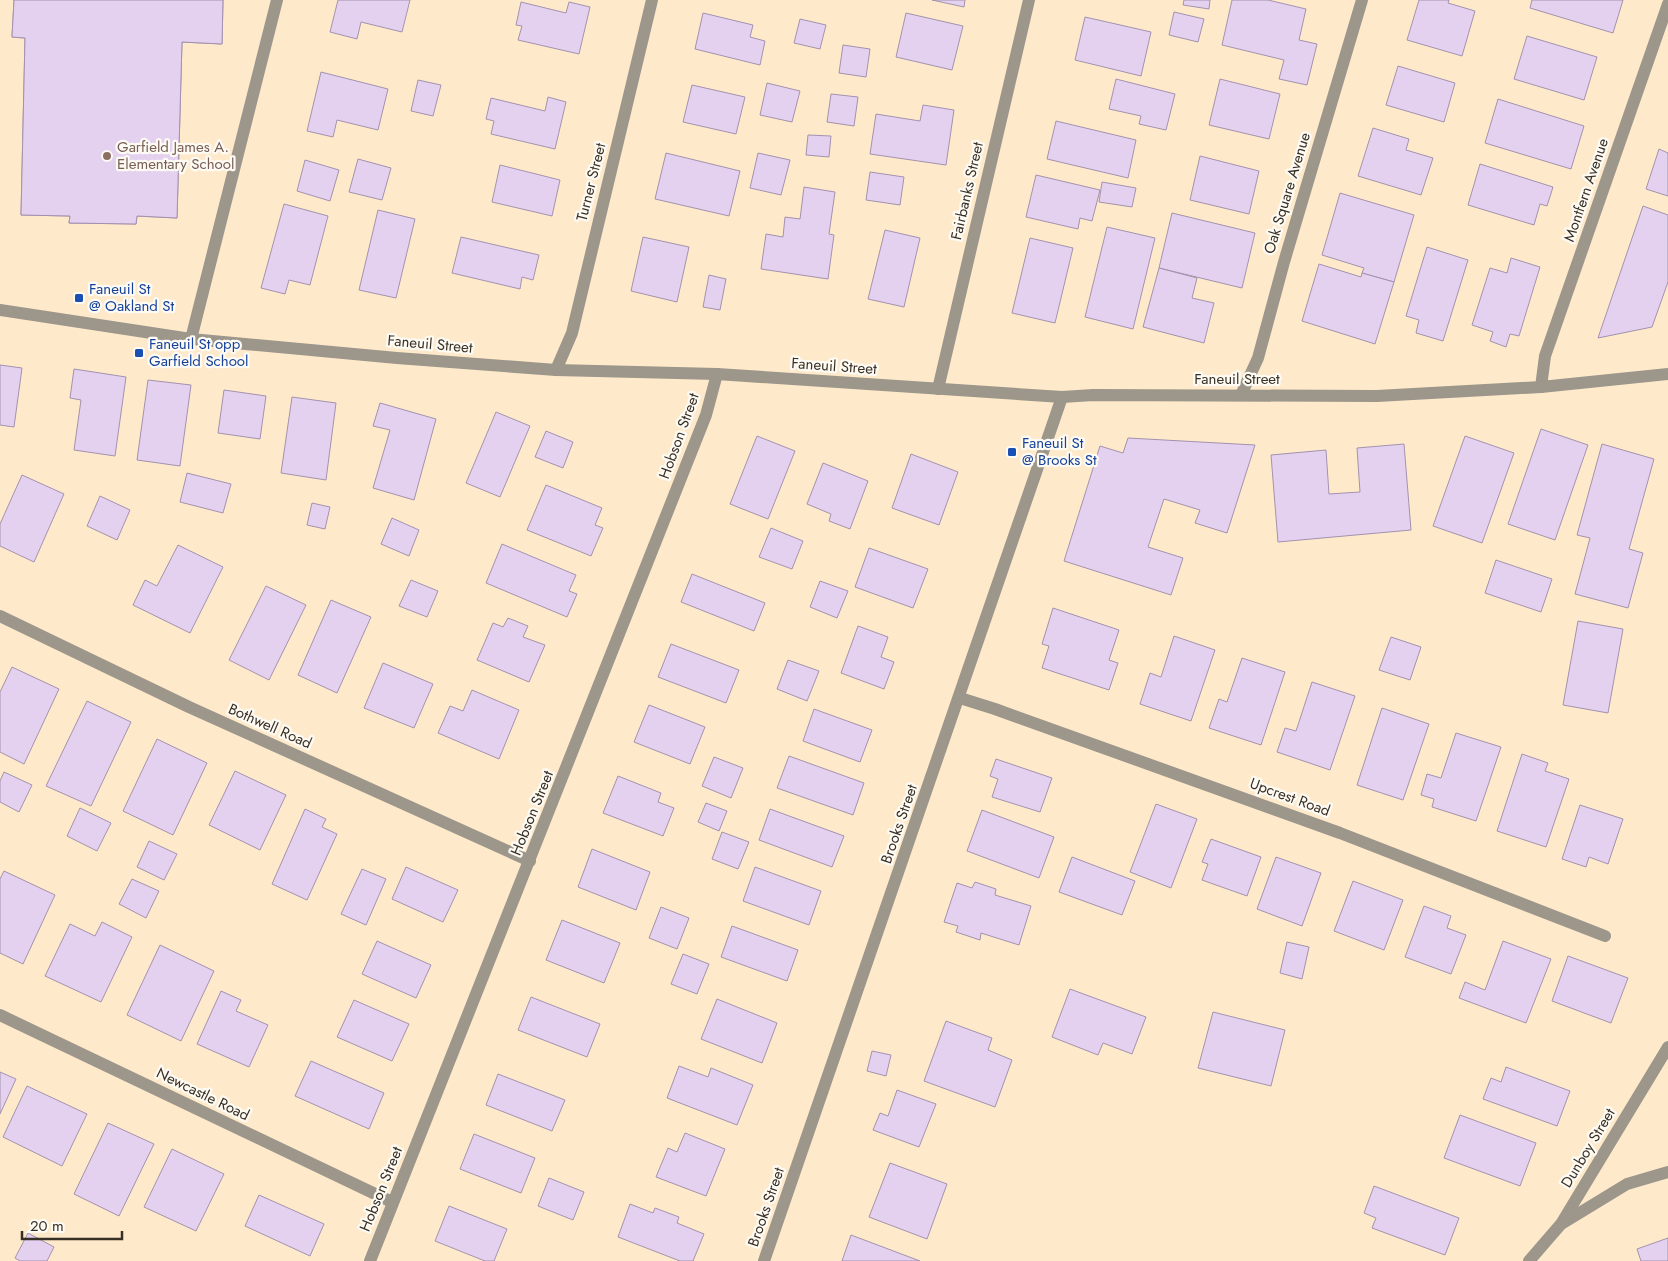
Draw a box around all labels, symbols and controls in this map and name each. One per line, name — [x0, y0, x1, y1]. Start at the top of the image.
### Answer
street label: Oak Square Avenue — [1258, 129, 1316, 256]
street label: Montfern Avenue — [1558, 135, 1614, 245]
place label: Garfield James A. Elementary School — [117, 136, 234, 175]
street label: Fairbanks Street — [945, 139, 989, 242]
street label: Turner Street — [571, 140, 611, 223]
marker: Garfield James A. Elementary School — [101, 150, 113, 162]
place label: Faneuil St @ Oakland St — [89, 278, 175, 317]
marker: Faneuil St @ Oakland St — [73, 292, 85, 304]
street label: Faneuil Street — [387, 329, 474, 359]
place label: Faneuil St opp Garfield School — [149, 333, 249, 372]
marker: Faneuil St opp Garfield School — [133, 347, 145, 359]
street label: Faneuil Street — [791, 352, 878, 380]
street label: Faneuil Street — [1194, 368, 1280, 390]
street label: Hobson Street — [653, 390, 705, 482]
place label: Faneuil St @ Brooks St — [1022, 432, 1097, 471]
marker: Faneuil St @ Brooks St — [1006, 446, 1018, 458]
street label: Bothwell Road — [225, 698, 315, 754]
street label: Hobson Street — [505, 767, 559, 859]
street label: Upcrest Road — [1247, 772, 1333, 822]
street label: Brooks Street — [875, 781, 923, 867]
street label: Newcastle Road — [153, 1062, 253, 1126]
street label: Dunboy Street — [1556, 1104, 1621, 1192]
street label: Hobson Street — [354, 1143, 408, 1235]
street label: Brooks Street — [742, 1164, 790, 1250]
scale bar — [22, 1208, 122, 1240]
text: 20 m — [30, 1215, 64, 1237]

